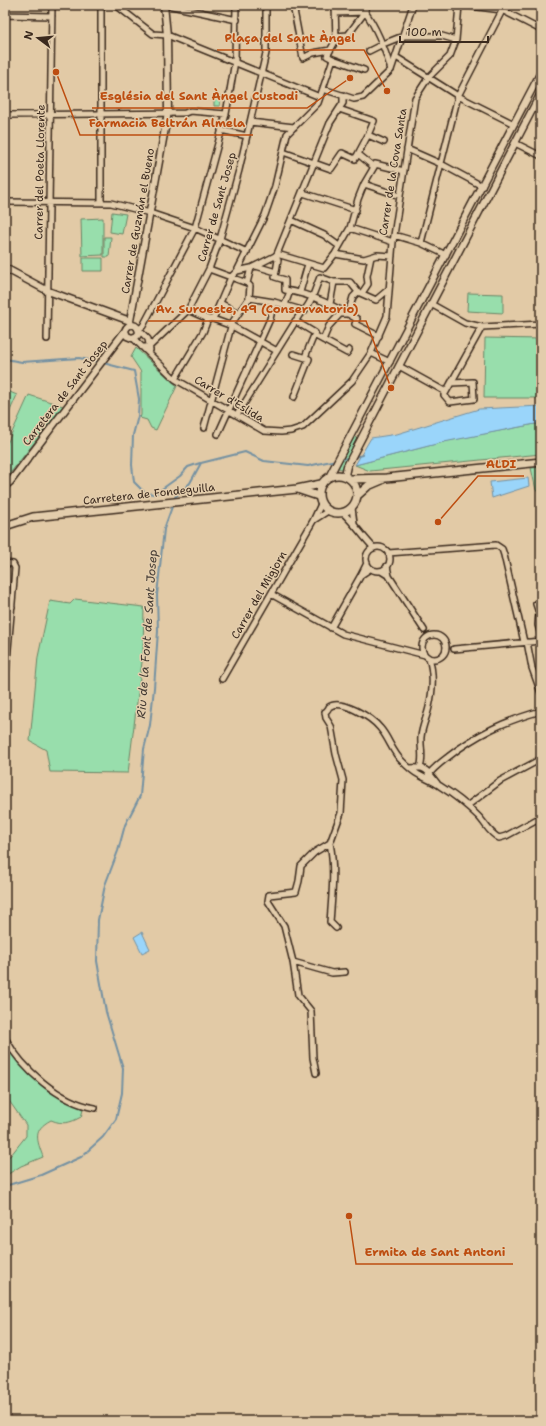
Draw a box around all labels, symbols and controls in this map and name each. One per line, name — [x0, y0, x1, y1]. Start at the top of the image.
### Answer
north arrow — [18, 18, 58, 58]
scale bar — [400, 18, 488, 44]
text: 100 m — [406, 24, 442, 40]
callout: Plaça del Sant Àngel — [217, 26, 364, 50]
text: N — [20, 29, 37, 42]
text: Plaça del Sant Àngel — [224, 30, 356, 46]
callout: Església del Sant Àngel Custodi — [92, 84, 307, 108]
text: Església del Sant Àngel Custodi — [100, 88, 298, 104]
street label: Carrer del Poeta Llorente — [31, 104, 49, 240]
street label: Carrer de la Cova Santa — [376, 107, 410, 237]
callout: Farmacia Beltrán Almela — [80, 111, 253, 135]
text: Farmacia Beltrán Almela — [89, 115, 246, 131]
street label: Carrer de Guzmán el Bueno — [118, 147, 158, 295]
street label: Carrer de Sant Josep — [194, 151, 240, 263]
callout: Av. Suroeste, 49 (Conservatorio) — [148, 297, 366, 321]
text: Av. Suroeste, 49 (Conservatorio) — [156, 301, 359, 317]
street label: Carretera de Sant Josep — [19, 337, 111, 449]
street label: Carrer d'Eslida — [191, 372, 267, 426]
callout: ALDI — [478, 452, 524, 476]
text: ALDI — [486, 456, 516, 472]
street label: Carretera de Fondeguilla — [82, 480, 216, 508]
street label: Carrer del Migjorn — [228, 548, 290, 642]
water label: Riu de la Font de Sant Josep — [133, 549, 161, 719]
callout: Ermita de Sant Antoni — [356, 1240, 513, 1264]
text: Ermita de Sant Antoni — [365, 1244, 506, 1260]

